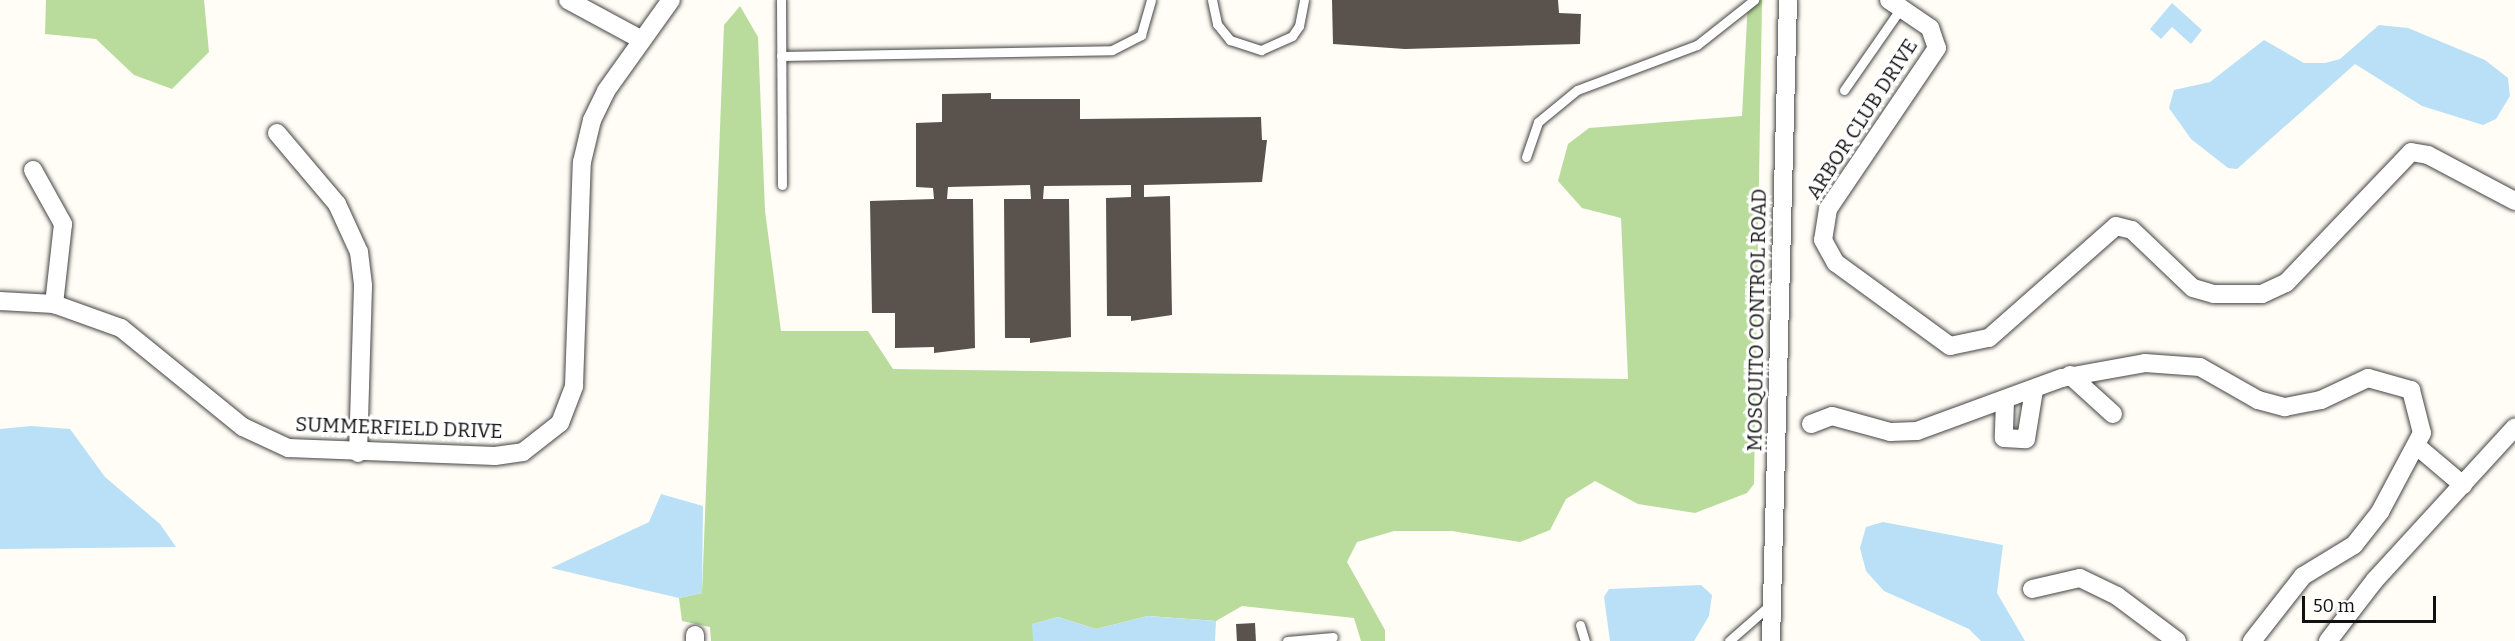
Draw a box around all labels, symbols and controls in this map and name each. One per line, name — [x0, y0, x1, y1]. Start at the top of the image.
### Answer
street label: ARBOR CLUB DRIVE — [1801, 34, 1923, 204]
street label: MOSQUITO CONTROL ROAD — [1743, 188, 1771, 452]
street label: SUMMERFIELD DRIVE — [295, 412, 503, 444]
scale bar — [2305, 584, 2438, 622]
text: 50 m — [2313, 595, 2355, 617]

